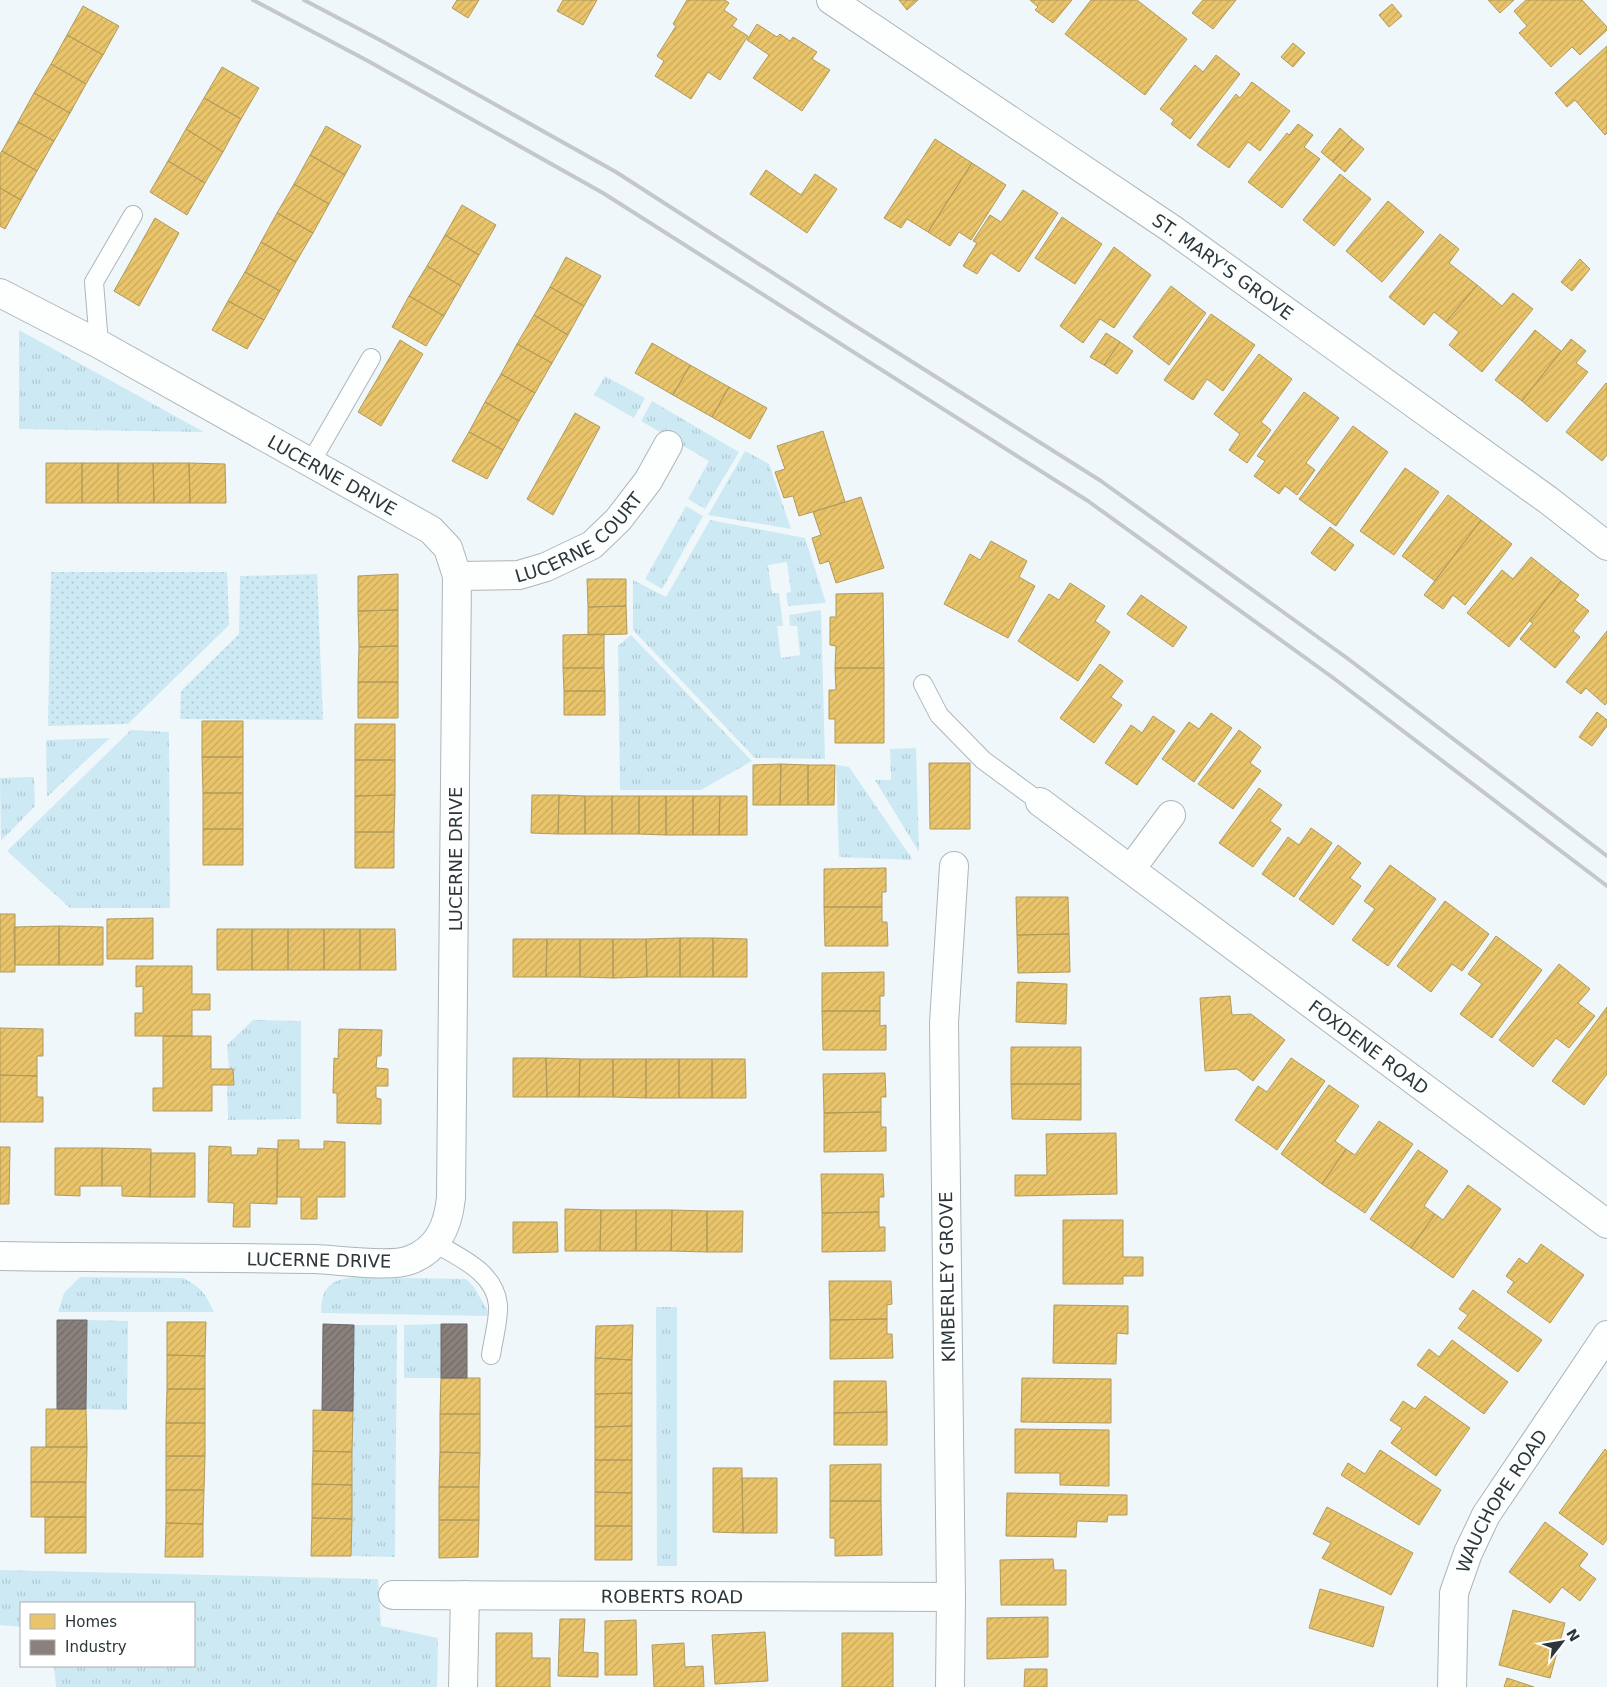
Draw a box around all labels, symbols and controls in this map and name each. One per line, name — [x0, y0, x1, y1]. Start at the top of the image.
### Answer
street label: ST. MARY'S GROVE — [1149, 209, 1298, 324]
street label: LUCERNE DRIVE — [264, 430, 401, 519]
street label: LUCERNE COURT — [512, 487, 647, 586]
street label: LUCERNE DRIVE — [445, 787, 466, 931]
street label: FOXDENE ROAD — [1305, 995, 1433, 1098]
street label: KIMBERLEY GROVE — [935, 1191, 959, 1363]
street label: LUCERNE DRIVE — [246, 1248, 392, 1272]
street label: WAUCHOPE ROAD — [1451, 1425, 1551, 1575]
street label: ROBERTS ROAD — [601, 1585, 743, 1607]
legend — [20, 1602, 195, 1667]
text: Homes — [65, 1613, 117, 1631]
north arrow — [1537, 1617, 1587, 1667]
text: N — [1563, 1626, 1583, 1644]
text: Industry — [65, 1638, 127, 1656]

